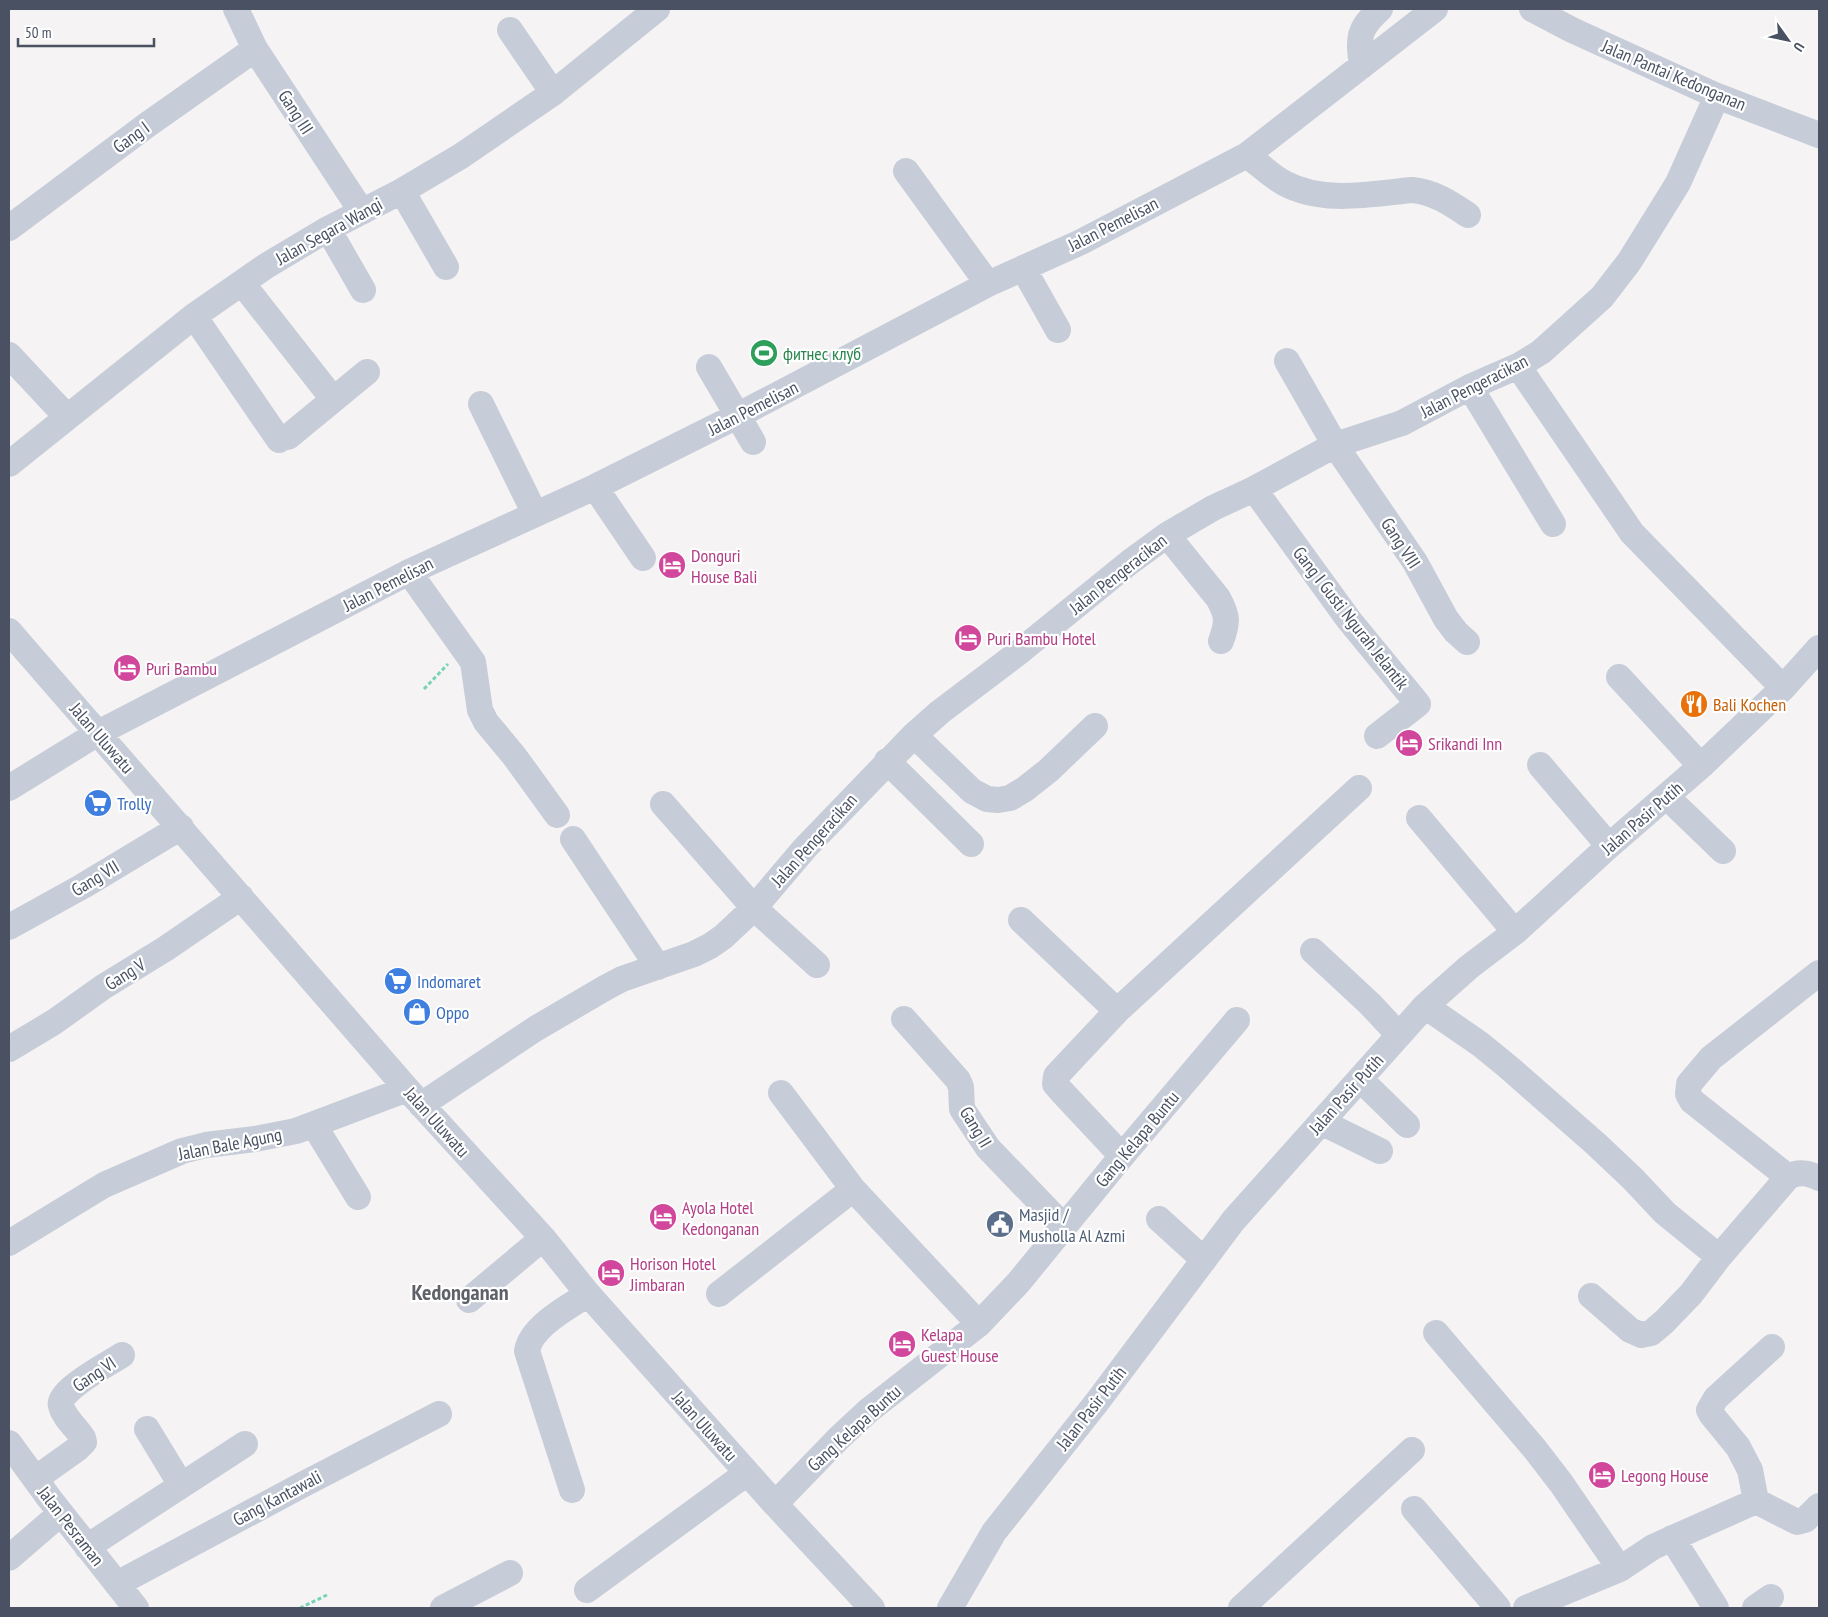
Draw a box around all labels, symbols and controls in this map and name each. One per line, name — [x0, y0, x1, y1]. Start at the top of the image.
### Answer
scale bar — [18, 15, 154, 47]
north arrow — [1763, 15, 1813, 65]
text: 50 m — [25, 23, 51, 42]
street label: Jalan Pantai Kedonganan — [1598, 34, 1750, 116]
text: U — [1789, 39, 1808, 55]
street label: Gang III — [273, 86, 319, 138]
street label: Gang I — [108, 116, 154, 158]
street label: Jalan Pemelisan — [1063, 191, 1162, 257]
street label: Jalan Segara Wangi — [271, 192, 386, 270]
sports icon: фитнес клуб — [749, 338, 779, 368]
place label: фитнес клуб — [783, 342, 861, 365]
street label: Jalan Pengeracikan — [1416, 349, 1531, 423]
street label: Jalan Pemelisan — [703, 375, 802, 441]
street label: Gang VIII — [1376, 513, 1426, 573]
street label: Jalan Pengeracikan — [1064, 529, 1171, 620]
street label: Gang I Gusti Ngurah Jelantik — [1288, 542, 1414, 694]
place label: Donguri House Bali — [691, 544, 757, 588]
hotel icon: Donguri House Bali — [657, 550, 687, 580]
street label: Jalan Pemelisan — [338, 551, 437, 617]
hotel icon: Puri Bambu Hotel — [953, 623, 983, 653]
place label: Puri Bambu Hotel — [987, 627, 1097, 650]
hotel icon: Puri Bambu — [112, 653, 142, 683]
place label: Puri Bambu — [146, 657, 217, 680]
restaurant icon: Bali Kochen — [1679, 689, 1709, 719]
place label: Bali Kochen — [1713, 693, 1786, 716]
street label: Jalan Uluwatu — [64, 697, 139, 778]
hotel icon: Srikandi Inn — [1394, 728, 1424, 758]
place label: Srikandi Inn — [1428, 732, 1502, 755]
street label: Jalan Pasir Putih — [1596, 776, 1687, 860]
supermarket icon: Trolly — [83, 788, 113, 818]
street label: Jalan Pengeracikan — [766, 789, 862, 892]
place label: Trolly — [117, 792, 152, 815]
street label: Gang VII — [67, 855, 123, 901]
street label: Gang V — [100, 952, 150, 995]
supermarket icon: Indomaret — [383, 966, 413, 996]
place label: Indomaret — [417, 970, 481, 993]
shop icon: Oppo — [402, 997, 432, 1027]
place label: Oppo — [436, 1001, 470, 1024]
street label: Jalan Pasir Putih — [1303, 1049, 1388, 1140]
street label: Jalan Uluwatu — [399, 1081, 475, 1162]
street label: Gang Kelapa Buntu — [1090, 1086, 1184, 1192]
street label: Gang II — [955, 1102, 997, 1152]
street label: Jalan Bale Agung — [175, 1123, 284, 1165]
place label: Ayola Hotel Kedonganan — [682, 1196, 759, 1240]
hotel icon: Ayola Hotel Kedonganan — [648, 1202, 678, 1232]
place label: Masjid / Musholla Al Azmi — [1019, 1203, 1125, 1247]
public building icon: Masjid / Musholla Al Azmi — [985, 1209, 1015, 1239]
place label: Horison Hotel Jimbaran — [629, 1252, 717, 1296]
hotel icon: Horison Hotel Jimbaran — [596, 1258, 626, 1288]
district label: Kedonganan — [411, 1278, 509, 1306]
place label: Kelapa Guest House — [921, 1323, 999, 1367]
hotel icon: Kelapa Guest House — [887, 1329, 917, 1359]
street label: Gang VI — [68, 1351, 120, 1397]
street label: Jalan Pasir Putih — [1050, 1361, 1131, 1455]
street label: Gang Kelapa Buntu — [802, 1380, 906, 1476]
street label: Jalan Uluwatu — [667, 1385, 743, 1466]
hotel icon: Legong House — [1587, 1460, 1617, 1490]
place label: Legong House — [1621, 1464, 1709, 1487]
street label: Gang Kantawali — [229, 1465, 325, 1531]
street label: Jalan Pesraman — [32, 1481, 109, 1570]

